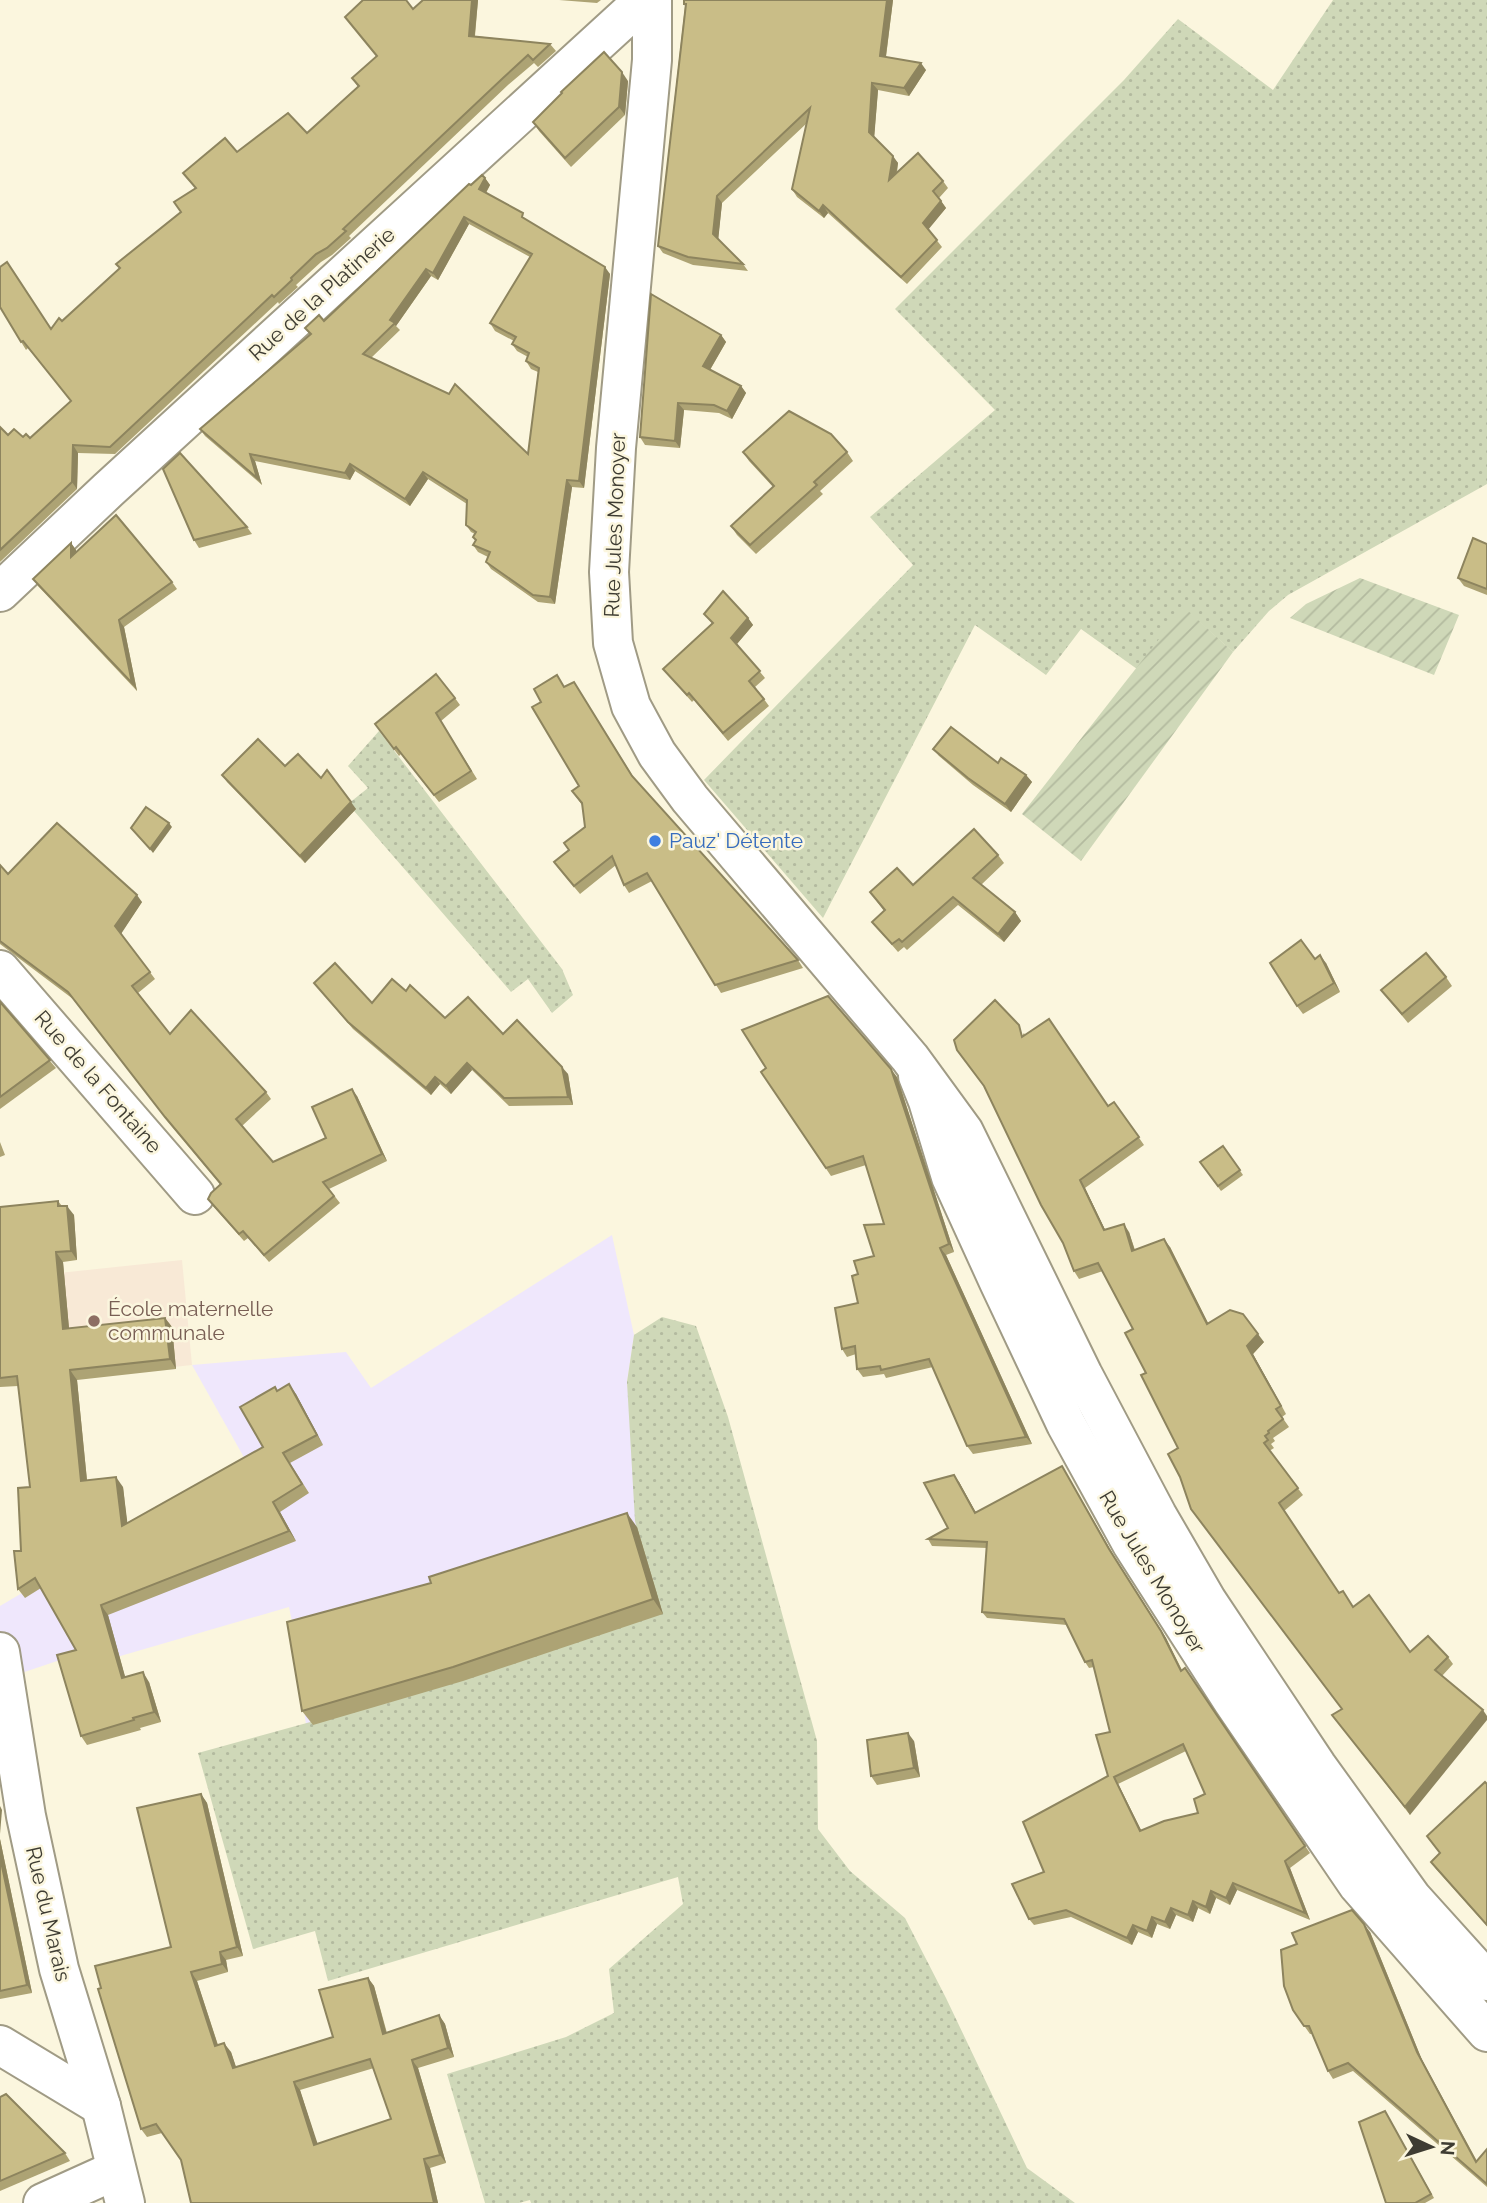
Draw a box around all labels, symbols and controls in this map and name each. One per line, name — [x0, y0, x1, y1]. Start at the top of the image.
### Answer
street label: Rue de la Platinerie — [244, 222, 400, 366]
street label: Rue Jules Monoyer — [599, 432, 630, 618]
place label: Pauz' Détente — [669, 828, 803, 853]
marker: Pauz' Détente — [647, 833, 663, 849]
street label: Rue de la Fontaine — [30, 1005, 167, 1158]
place label: École maternelle communale — [108, 1296, 273, 1345]
marker: École maternelle communale — [86, 1313, 102, 1329]
street label: Rue Jules Monoyer — [1094, 1486, 1211, 1658]
street label: Rue du Marais — [21, 1844, 76, 1984]
north arrow — [1396, 2112, 1466, 2182]
text: N — [1436, 2140, 1459, 2156]

